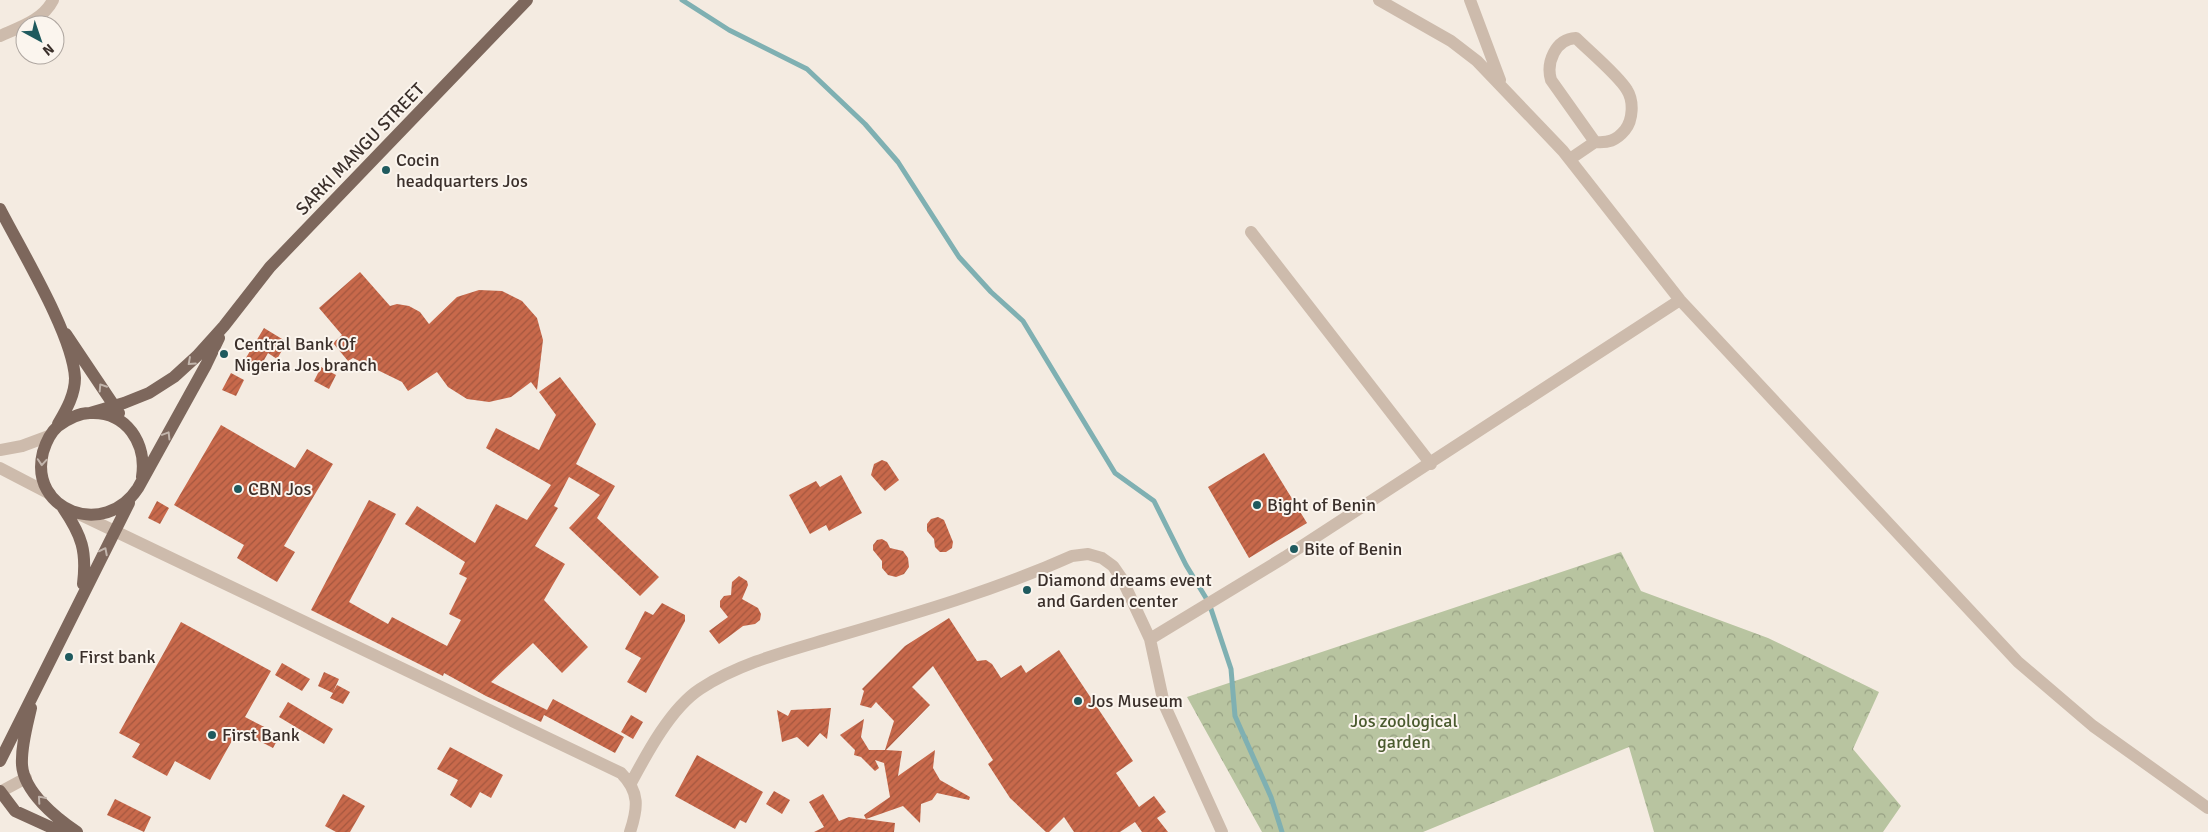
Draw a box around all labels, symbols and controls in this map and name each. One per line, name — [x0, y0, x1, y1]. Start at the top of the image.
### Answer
north arrow — [15, 15, 65, 65]
text: N — [39, 40, 57, 59]
street label: SARKI MANGU STREET — [291, 78, 429, 220]
place label: Cocin headquarters Jos — [396, 149, 528, 192]
marker: Cocin headquarters Jos — [380, 164, 392, 176]
place label: Central Bank Of Nigeria Jos branch — [234, 333, 377, 376]
marker: Central Bank Of Nigeria Jos branch — [218, 348, 230, 360]
one-way arrow — [187, 356, 196, 365]
one-way arrow — [99, 383, 108, 393]
one-way arrow — [160, 432, 170, 441]
one-way arrow — [37, 458, 48, 466]
place label: CBN Jos — [248, 478, 311, 500]
marker: CBN Jos — [232, 483, 244, 495]
place label: Bight of Benin — [1267, 494, 1376, 516]
marker: Bight of Benin — [1251, 499, 1263, 511]
place label: Bite of Benin — [1304, 538, 1402, 560]
marker: Bite of Benin — [1288, 543, 1300, 555]
one-way arrow — [98, 547, 108, 556]
place label: Diamond dreams event and Garden center — [1037, 569, 1212, 612]
marker: Diamond dreams event and Garden center — [1021, 584, 1033, 596]
place label: First bank — [79, 646, 156, 668]
marker: First bank — [63, 651, 75, 663]
place label: Jos Museum — [1088, 690, 1183, 712]
marker: Jos Museum — [1072, 695, 1084, 707]
park label: Jos zoological garden — [1350, 710, 1458, 753]
place label: First Bank — [222, 724, 300, 746]
marker: First Bank — [206, 729, 218, 741]
one-way arrow — [38, 796, 47, 805]

